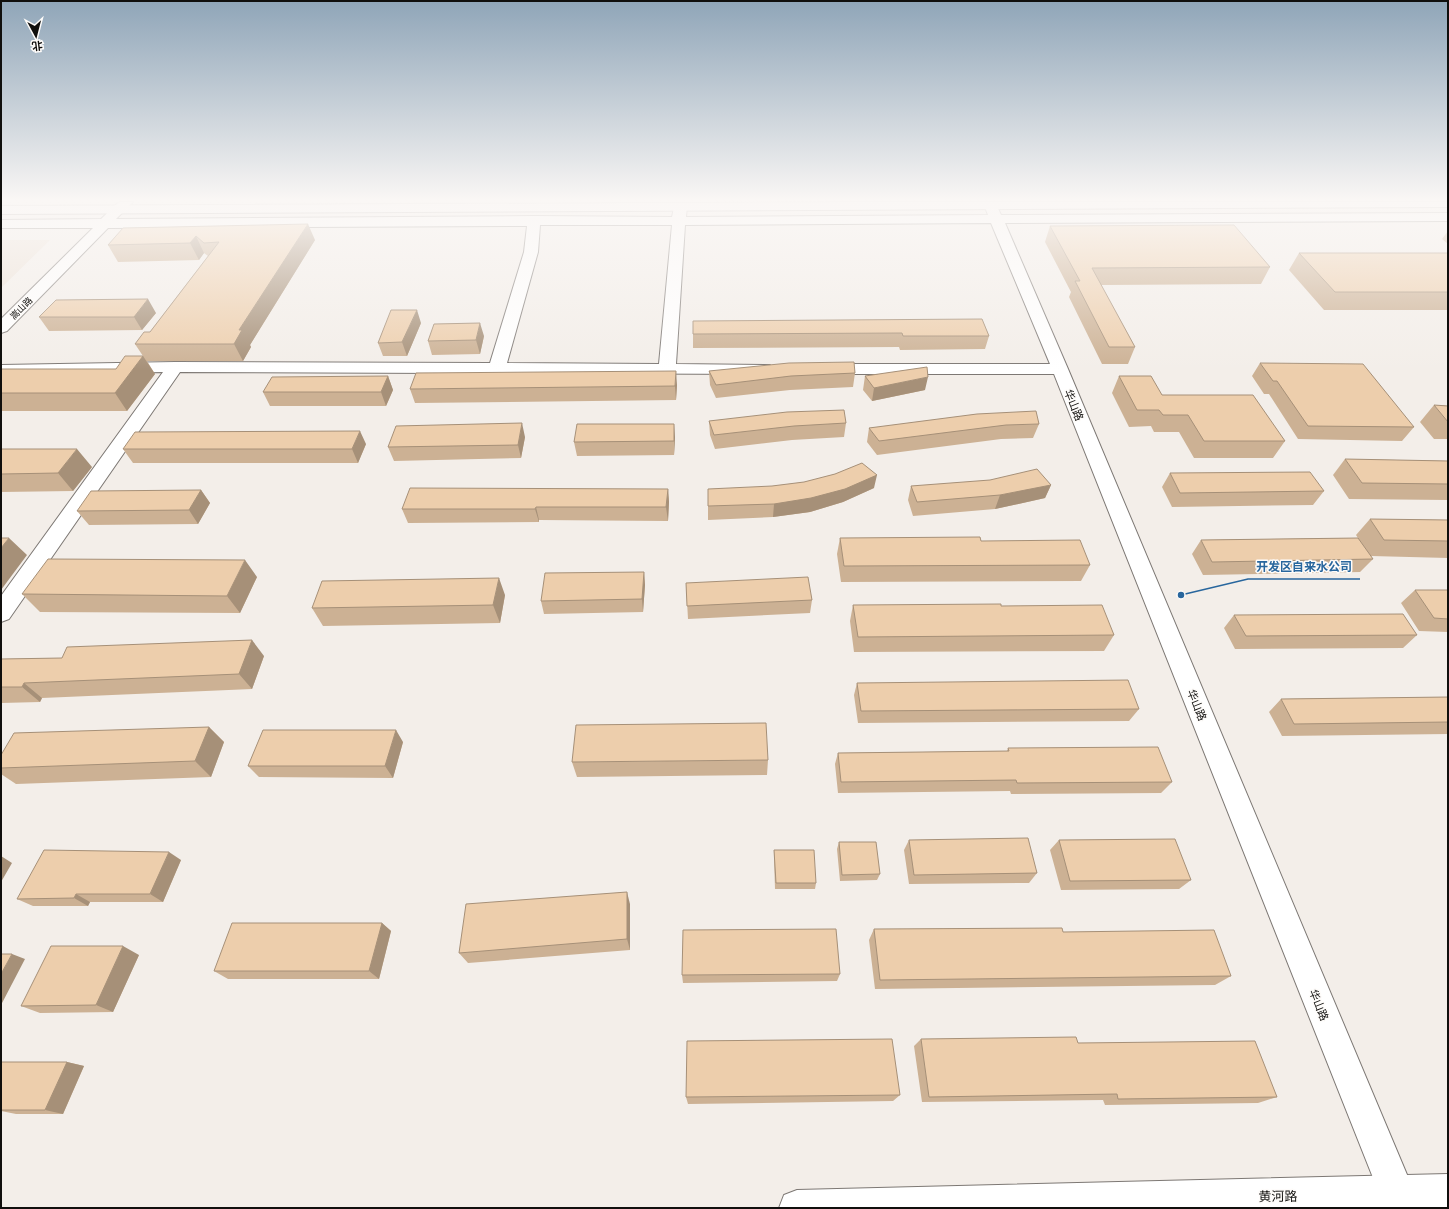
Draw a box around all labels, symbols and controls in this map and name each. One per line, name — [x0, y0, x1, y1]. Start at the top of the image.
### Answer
north arrow — [16, 16, 56, 56]
text: 北 — [31, 38, 44, 54]
street label: 嵩山路 — [8, 295, 34, 321]
street label: 华山路 — [1061, 387, 1087, 423]
callout: 开发区自来水公司 — [1248, 555, 1360, 579]
text: 开发区自来水公司 — [1256, 559, 1352, 574]
street label: 华山路 — [1184, 687, 1210, 723]
street label: 华山路 — [1306, 987, 1332, 1023]
street label: 黄河路 — [1258, 1188, 1298, 1204]

